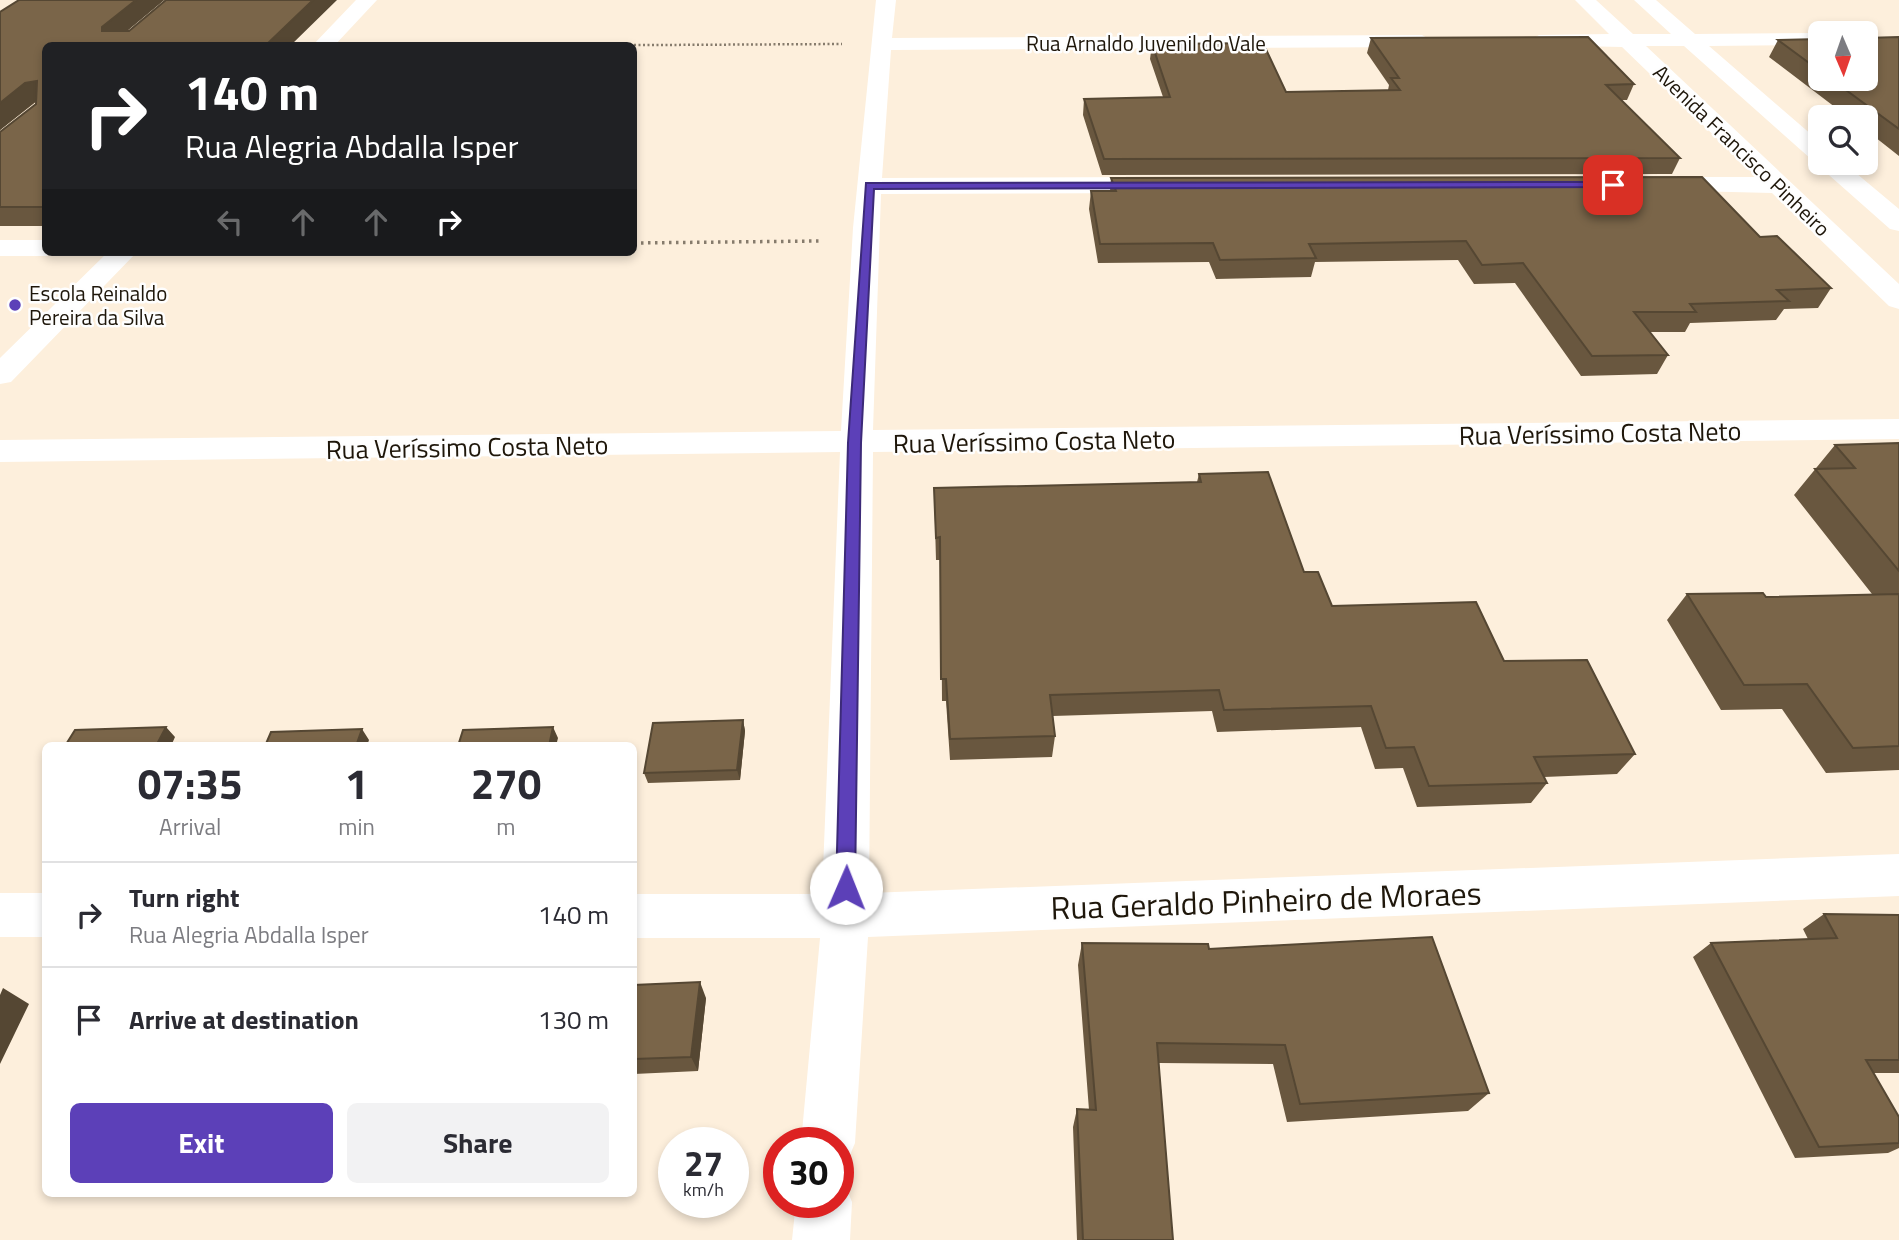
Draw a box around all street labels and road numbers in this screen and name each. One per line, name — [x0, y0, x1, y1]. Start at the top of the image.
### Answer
street label: Rua Arnaldo Juvenil do Vale — [1026, 27, 1266, 59]
street label: Avenida Francisco Pinheiro — [1646, 57, 1838, 243]
street label: Rua Veríssimo Costa Neto — [1458, 411, 1742, 455]
street label: Rua Veríssimo Costa Neto — [892, 419, 1176, 463]
street label: Rua Veríssimo Costa Neto — [325, 425, 609, 469]
street label: Rua Geraldo Pinheiro de Moraes — [1050, 868, 1482, 932]

